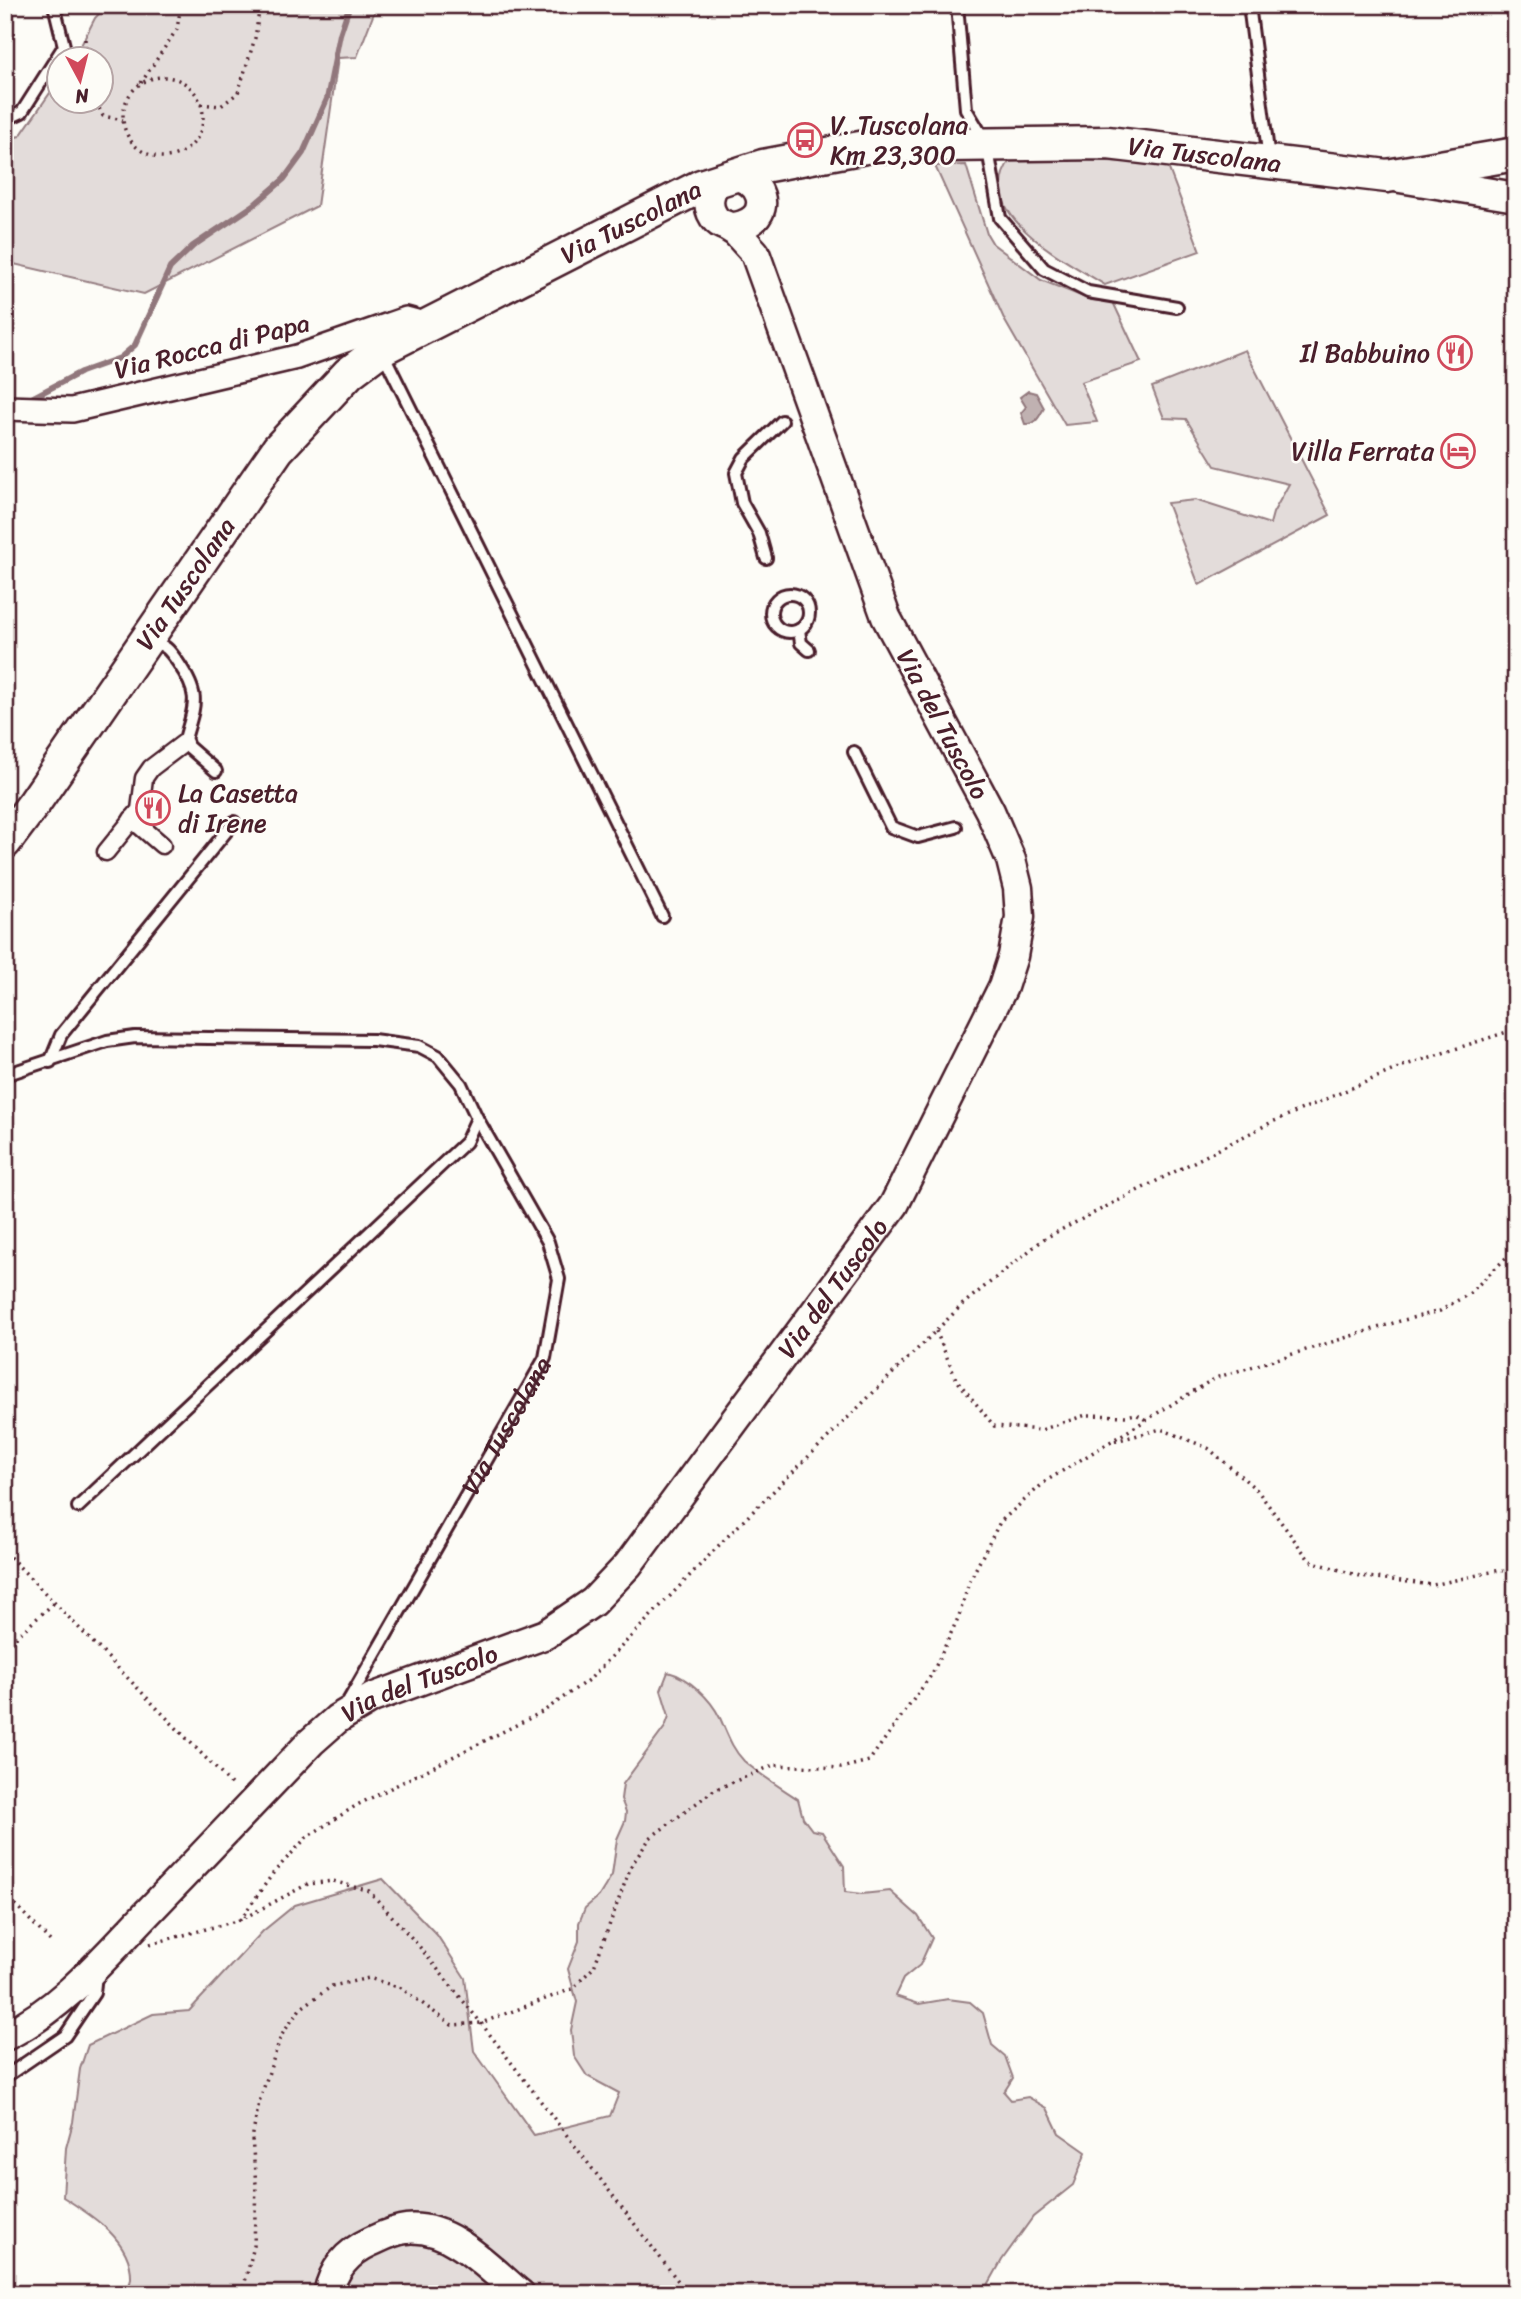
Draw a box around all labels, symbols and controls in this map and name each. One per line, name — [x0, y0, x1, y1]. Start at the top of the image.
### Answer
north arrow — [46, 46, 116, 116]
text: N — [73, 79, 92, 114]
place label: V. Tuscolana Km 23,300 — [830, 102, 969, 178]
bus stop icon: V. Tuscolana Km 23,300 — [786, 121, 824, 159]
street label: Via Tuscolana — [1126, 123, 1284, 186]
street label: Via Tuscolana — [552, 166, 710, 277]
street label: Via Rocca di Papa — [109, 299, 315, 393]
place label: Il Babbuino — [1299, 330, 1430, 376]
restaurant icon: Il Babbuino — [1436, 334, 1474, 372]
place label: Villa Ferrata — [1291, 428, 1435, 474]
hotel icon: Villa Ferrata — [1439, 432, 1477, 470]
street label: Via Tuscolana — [123, 507, 248, 660]
street label: Via del Tuscolo — [884, 640, 1002, 808]
place label: La Casetta di Irene — [178, 770, 298, 846]
restaurant icon: La Casetta di Irene — [134, 789, 172, 827]
street label: Via del Tuscolo — [765, 1207, 901, 1369]
street label: Via Tuscolana — [448, 1348, 564, 1504]
street label: Via del Tuscolo — [331, 1631, 505, 1735]

